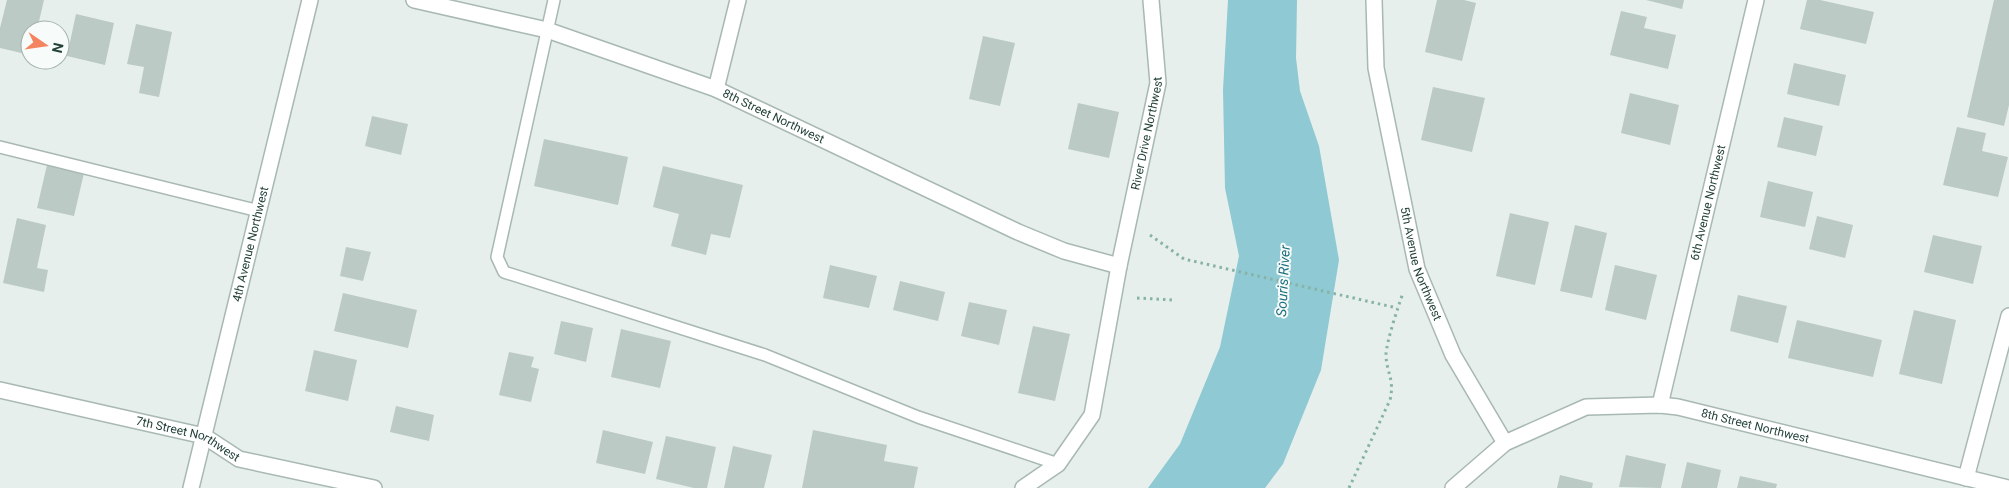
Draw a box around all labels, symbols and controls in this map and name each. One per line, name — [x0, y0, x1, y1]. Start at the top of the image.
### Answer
north arrow — [20, 20, 70, 70]
text: N — [49, 41, 67, 55]
street label: River Drive Northwest — [1128, 76, 1165, 191]
street label: 8th Street Northwest — [720, 86, 827, 146]
street label: 6th Avenue Northwest — [1688, 143, 1728, 262]
street label: 4th Avenue Northwest — [230, 185, 271, 303]
street label: 5th Avenue Northwest — [1397, 205, 1445, 323]
water label: Souris River — [1273, 244, 1293, 317]
street label: 8th Street Northwest — [1700, 406, 1811, 446]
street label: 7th Street Northwest — [135, 414, 242, 465]

